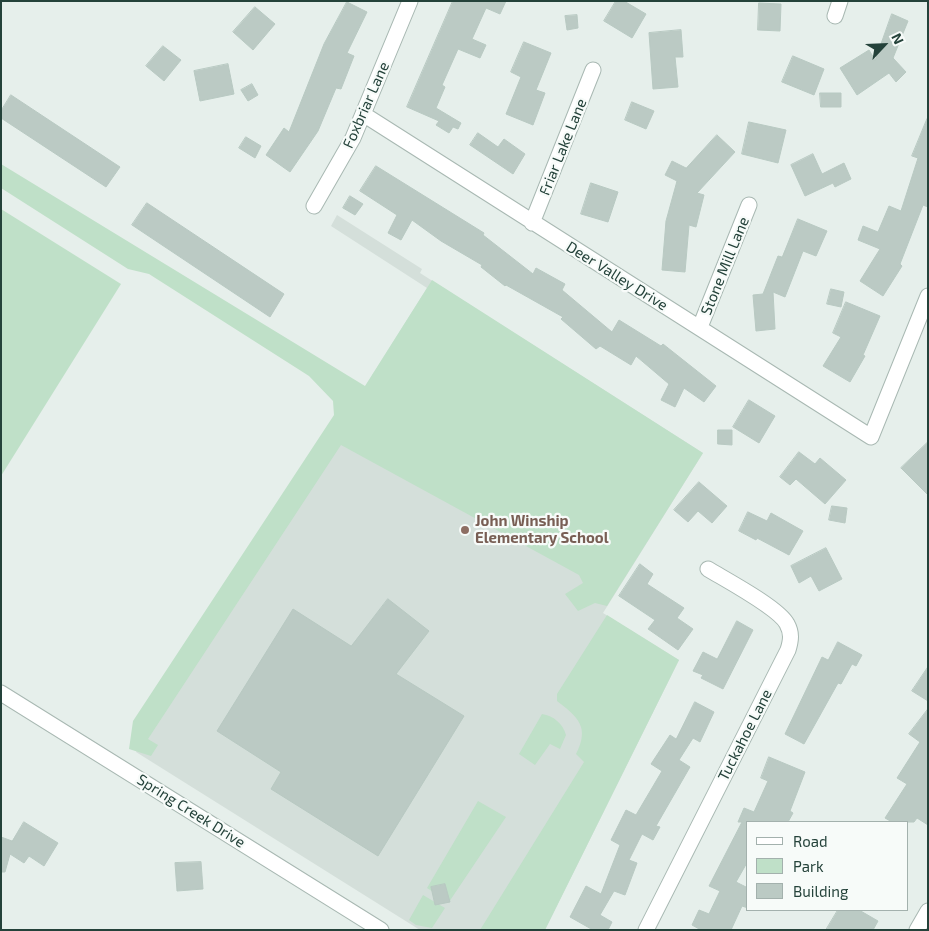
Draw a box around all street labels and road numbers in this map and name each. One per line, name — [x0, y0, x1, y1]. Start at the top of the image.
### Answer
street label: Foxbriar Lane — [339, 59, 393, 151]
street label: Friar Lake Lane — [535, 96, 591, 198]
street label: Stone Mill Lane — [697, 214, 753, 318]
street label: Deer Valley Drive — [563, 238, 671, 314]
street label: Tuckahoe Lane — [714, 686, 776, 784]
street label: Spring Creek Drive — [134, 770, 248, 852]

